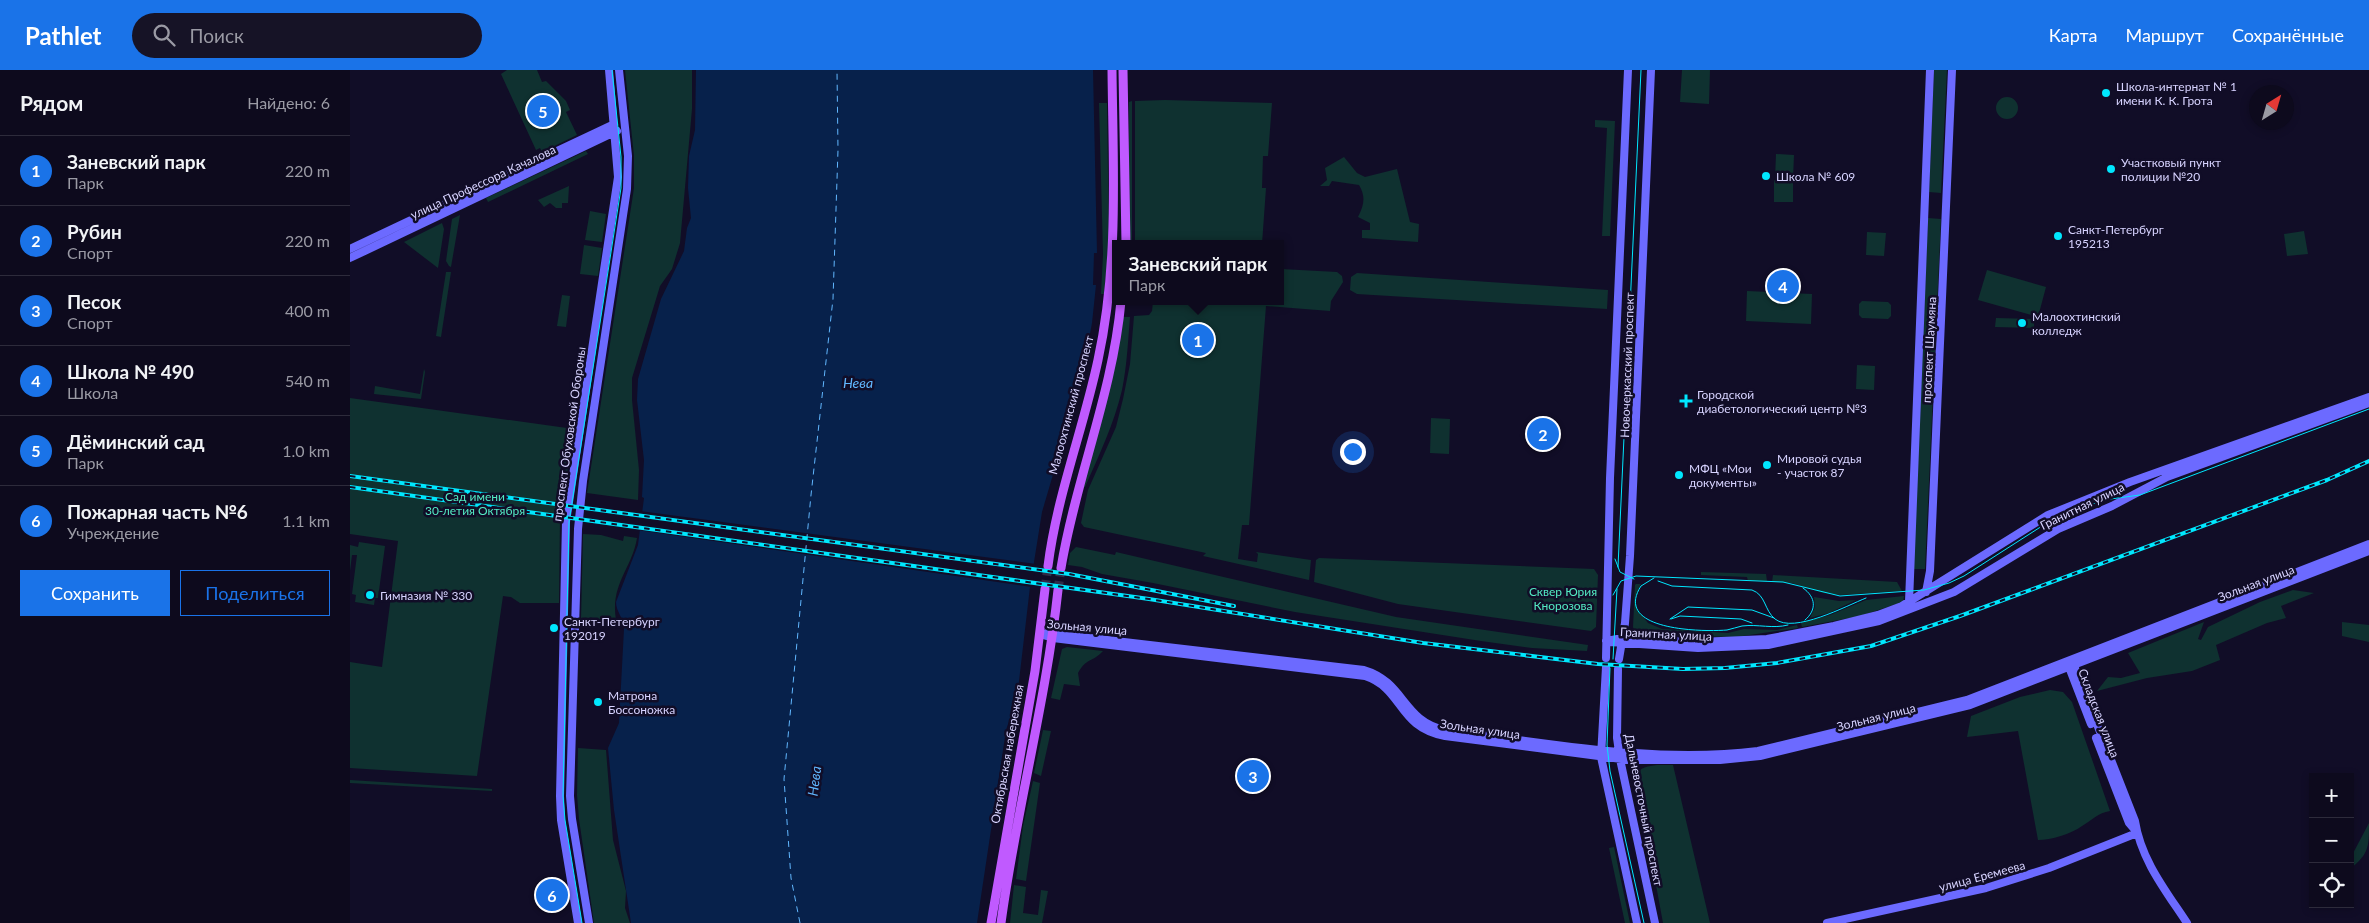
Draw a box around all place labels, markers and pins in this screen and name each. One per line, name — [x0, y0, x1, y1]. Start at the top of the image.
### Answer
place label: Школа-интернат № 1 имени К. К. Грота — [2116, 79, 2237, 108]
marker: Школа-интернат № 1 имени К. К. Грота — [2100, 87, 2112, 99]
pin: 5 — [527, 92, 559, 130]
place label: Участковый пункт полиции №20 — [2121, 155, 2221, 184]
marker: Участковый пункт полиции №20 — [2105, 163, 2117, 175]
place label: Школа № 609 — [1776, 169, 1855, 184]
marker: Школа № 609 — [1760, 170, 1772, 182]
place label: Санкт-Петербург 195213 — [2068, 222, 2164, 251]
marker: Санкт-Петербург 195213 — [2052, 230, 2064, 242]
pin: 4 — [1767, 267, 1799, 305]
place label: Малоохтинский колледж — [2032, 309, 2121, 338]
marker: Малоохтинский колледж — [2016, 317, 2028, 329]
pin: 1 — [1182, 321, 1214, 359]
place label: Городской диабетологический центр №3 — [1697, 387, 1867, 416]
marker: Городской диабетологический центр №3 — [1679, 394, 1693, 408]
pin: 2 — [1527, 415, 1559, 453]
place label: Мировой судья - участок 87 — [1777, 451, 1862, 480]
marker: Мировой судья - участок 87 — [1761, 459, 1773, 471]
place label: МФЦ «Мои документы» — [1689, 461, 1757, 490]
marker: МФЦ «Мои документы» — [1673, 469, 1685, 481]
place label: Гимназия № 330 — [380, 588, 472, 603]
marker: Гимназия № 330 — [364, 589, 376, 601]
place label: Санкт-Петербург 192019 — [564, 614, 660, 643]
marker: Санкт-Петербург 192019 — [548, 622, 560, 634]
place label: Матрона Боссоножка — [608, 688, 675, 717]
marker: Матрона Боссоножка — [592, 696, 604, 708]
pin: 3 — [1237, 757, 1269, 795]
pin: 6 — [536, 876, 568, 914]

